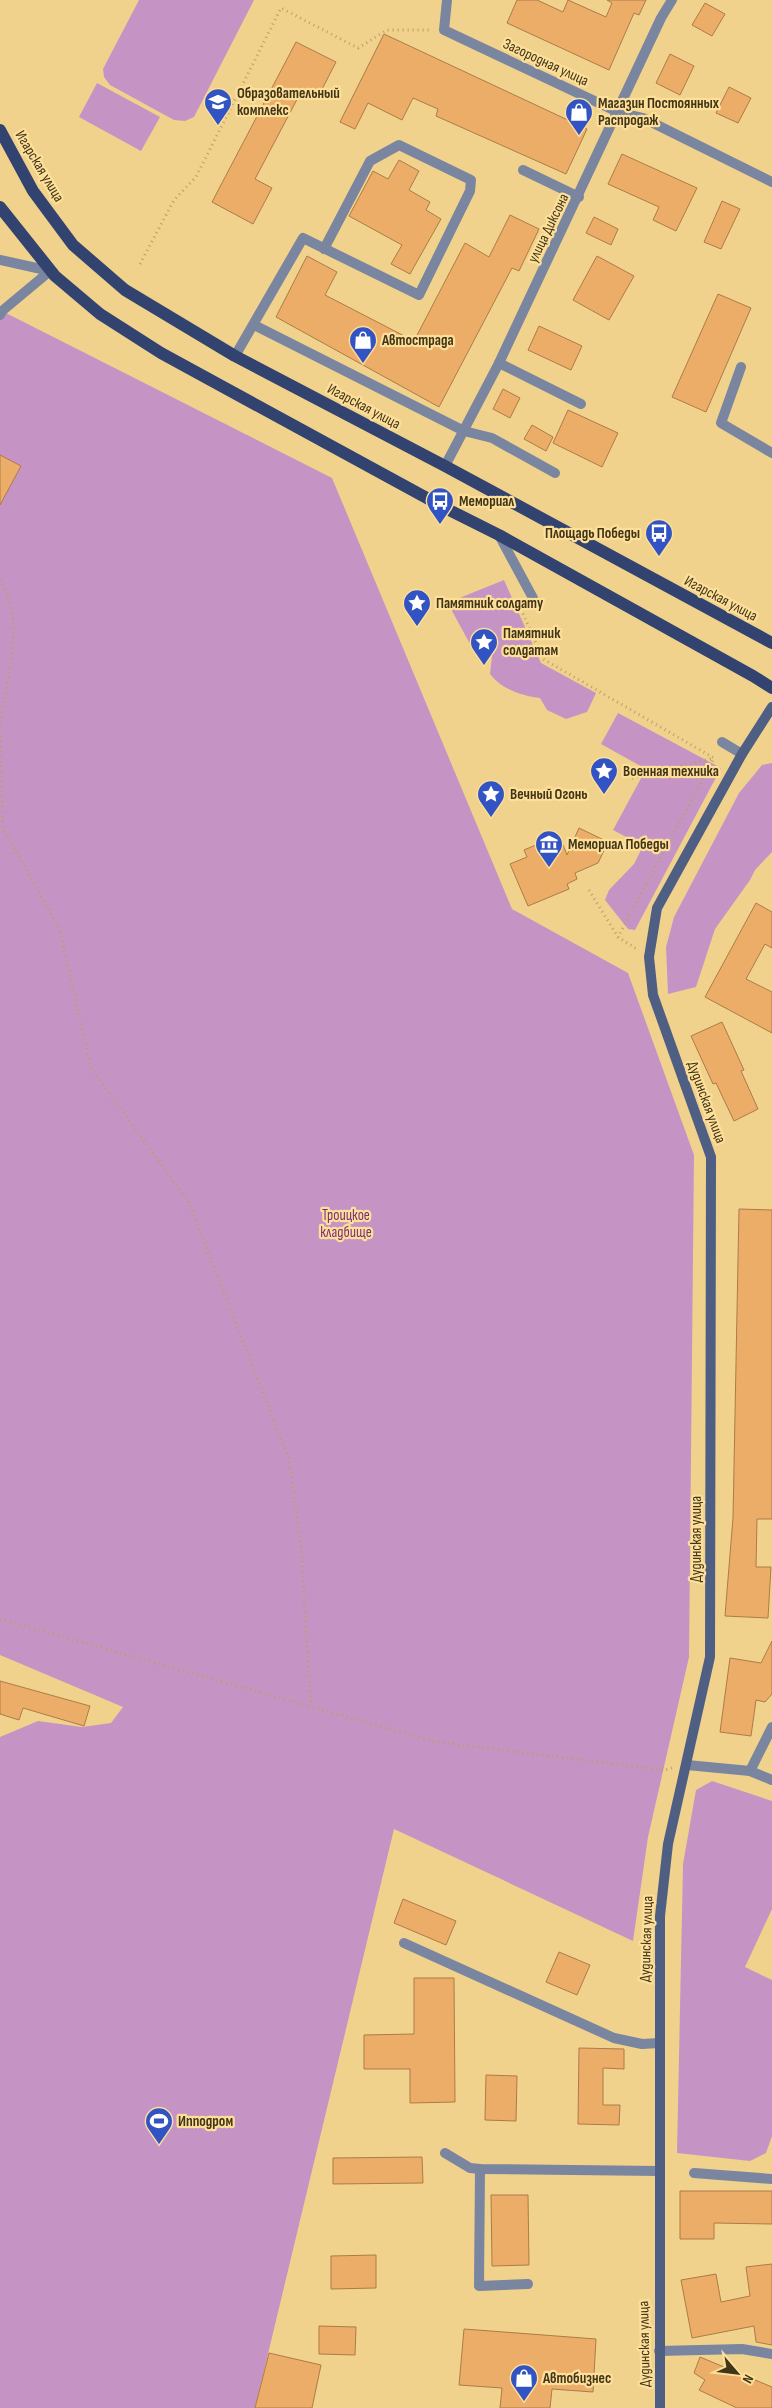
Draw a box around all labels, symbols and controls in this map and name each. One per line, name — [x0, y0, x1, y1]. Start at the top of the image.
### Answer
street label: Загородная улица — [500, 34, 592, 91]
place label: Образовательный комплекс — [237, 84, 340, 120]
school or university icon: Образовательный комплекс — [203, 87, 233, 126]
place label: Магазин Постоянных Распродаж — [598, 94, 720, 130]
shop icon: Магазин Постоянных Распродаж — [564, 97, 594, 136]
street label: Игарская улица — [11, 127, 68, 206]
street label: улица Диксона — [524, 190, 573, 266]
shop icon: Автострада — [348, 325, 378, 364]
place label: Автострада — [381, 331, 454, 350]
street label: Игарская улица — [324, 379, 404, 434]
bus stop icon: Мемориал — [425, 486, 455, 525]
place label: Мемориал — [459, 492, 514, 511]
bus stop icon: Площадь Победы — [644, 518, 674, 557]
place label: Площадь Победы — [545, 524, 640, 543]
street label: Игарская улица — [681, 571, 761, 626]
place icon: Памятник солдату — [402, 588, 432, 627]
place label: Памятник солдату — [436, 594, 544, 613]
place label: Памятник солдатам — [503, 624, 561, 660]
place icon: Памятник солдатам — [469, 627, 499, 666]
place icon: Военная техника — [589, 756, 619, 795]
place label: Военная техника — [623, 762, 719, 781]
place icon: Вечный Огонь — [476, 779, 506, 818]
place label: Вечный Огонь — [510, 785, 588, 804]
museum icon: Мемориал Победы — [534, 829, 564, 868]
place label: Мемориал Победы — [568, 835, 669, 854]
street label: Дудинская улица — [683, 1058, 730, 1146]
park label: Троицкое кладбище — [320, 1206, 372, 1242]
street label: Дудинская улица — [687, 1496, 706, 1582]
street label: Дудинская улица — [635, 1895, 658, 1982]
sports icon: Ипподром — [144, 2106, 174, 2145]
place label: Ипподром — [178, 2112, 233, 2131]
street label: Дудинская улица — [634, 2300, 655, 2387]
north arrow — [712, 2348, 762, 2398]
shop icon: Автобизнес — [509, 2363, 539, 2402]
place label: Автобизнес — [542, 2369, 611, 2388]
text: N — [739, 2372, 757, 2386]

